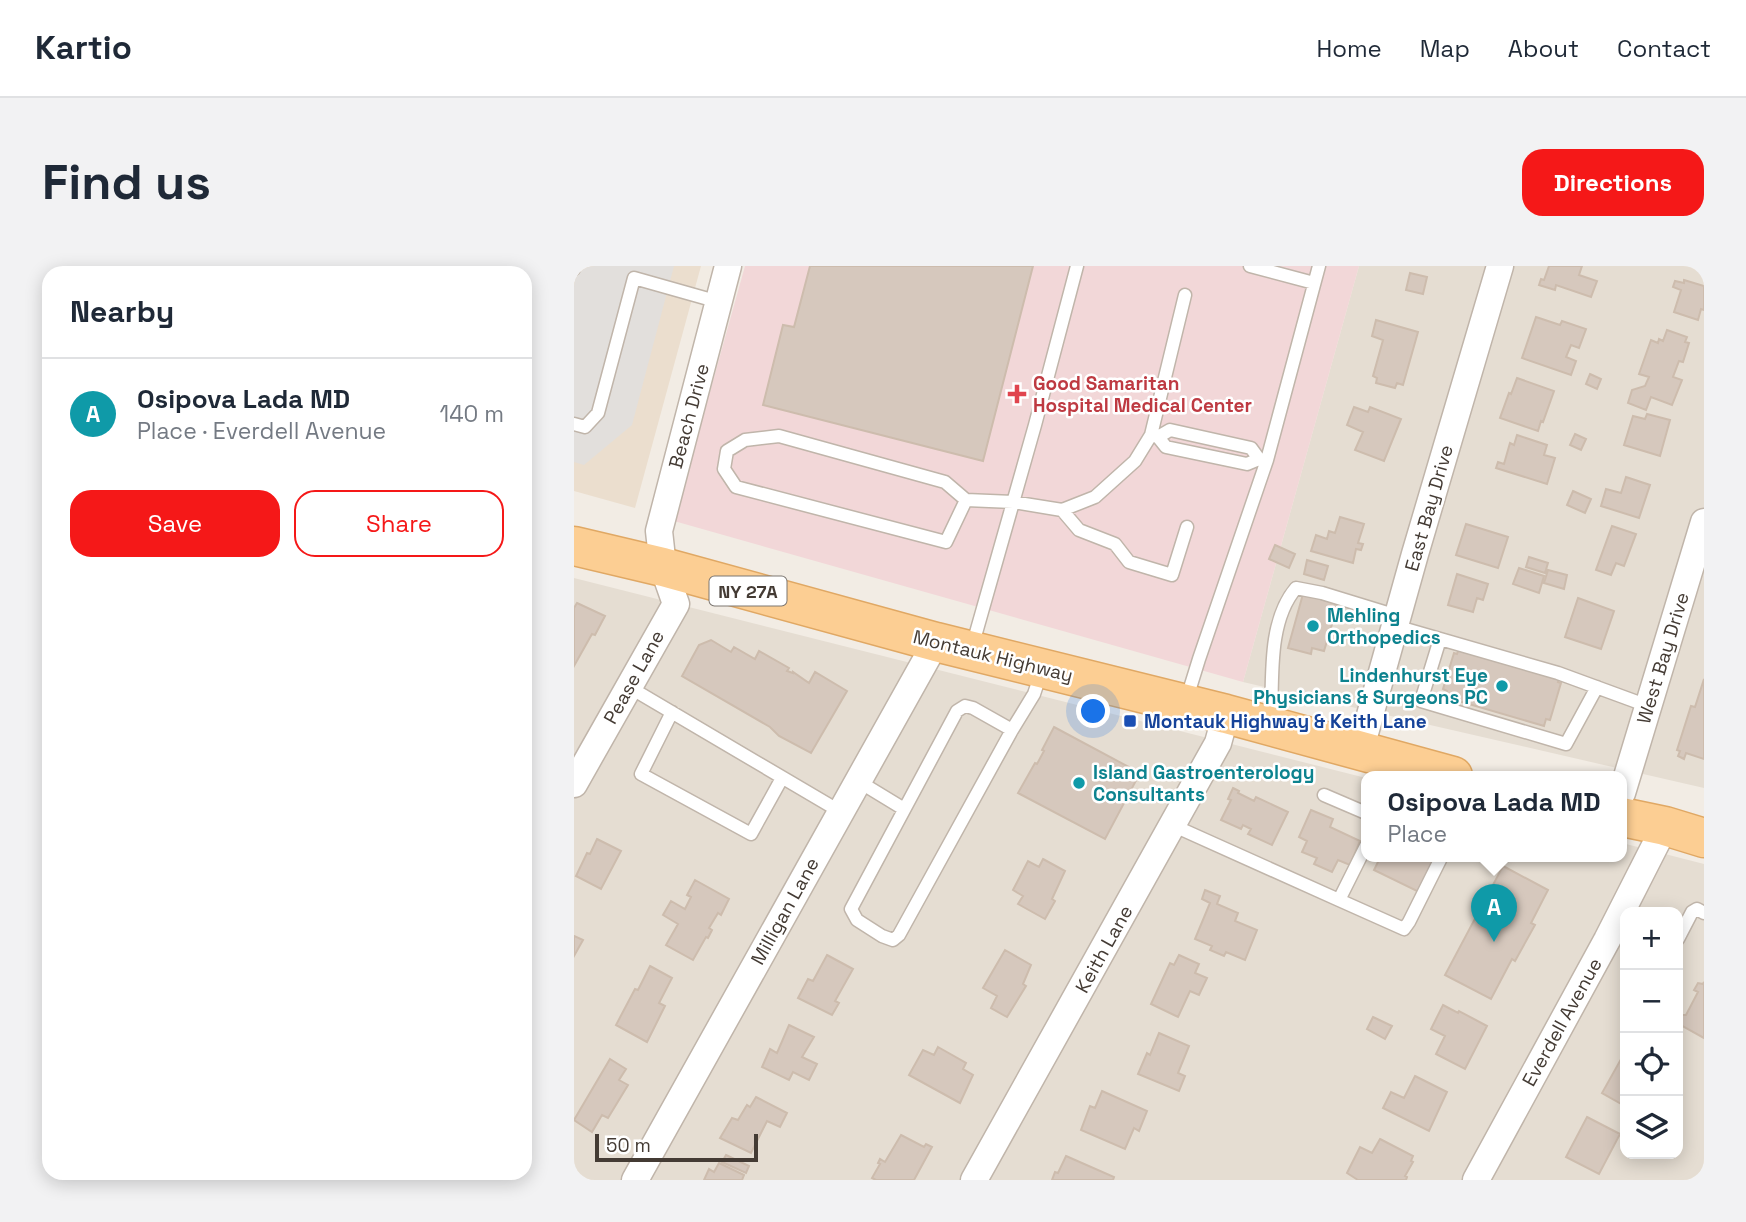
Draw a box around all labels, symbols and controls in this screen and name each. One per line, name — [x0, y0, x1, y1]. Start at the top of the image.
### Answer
text: Kartio — [35, 27, 132, 69]
text: Home — [1316, 33, 1382, 64]
text: Map — [1420, 33, 1470, 64]
text: About — [1508, 33, 1579, 64]
text: Contact — [1617, 33, 1711, 64]
button: Directions — [1522, 149, 1704, 216]
text: Find us — [42, 151, 211, 213]
text: Nearby — [70, 292, 174, 331]
street label: Beach Drive — [663, 361, 715, 471]
place label: Good Samaritan Hospital Medical Center — [1033, 371, 1252, 418]
text: Osipova Lada MD — [137, 382, 350, 416]
marker: Good Samaritan Hospital Medical Center — [1007, 384, 1027, 404]
text: A — [86, 399, 100, 429]
text: 140 m — [440, 399, 504, 429]
text: Place · Everdell Avenue — [137, 416, 386, 446]
street label: East Bay Drive — [1399, 442, 1459, 574]
button: Save — [70, 490, 280, 557]
button: Share — [294, 490, 504, 557]
road number: NY 27A — [710, 576, 786, 606]
street label: West Bay Drive — [1631, 589, 1695, 727]
place label: Mehling Orthopedics — [1327, 603, 1441, 650]
marker: Mehling Orthopedics — [1305, 618, 1321, 634]
street label: Montauk Highway — [910, 624, 1076, 688]
street label: Pease Lane — [598, 626, 670, 728]
place label: Lindenhurst Eye Physicians & Surgeons PC — [1253, 663, 1488, 710]
marker: Lindenhurst Eye Physicians & Surgeons PC — [1494, 678, 1510, 694]
your location — [1076, 694, 1110, 728]
place label: Montauk Highway & Keith Lane — [1144, 709, 1427, 734]
marker: Montauk Highway & Keith Lane — [1122, 713, 1138, 729]
place label: Island Gastroenterology Consultants — [1093, 760, 1314, 807]
popup — [1361, 771, 1627, 862]
marker: Island Gastroenterology Consultants — [1071, 775, 1087, 791]
text: Osipova Lada MD — [1387, 785, 1601, 819]
text: Place — [1387, 819, 1447, 849]
street label: Milligan Lane — [745, 853, 825, 969]
pin: A — [1471, 884, 1517, 942]
street label: Keith Lane — [1070, 901, 1138, 997]
map controls — [1620, 907, 1683, 1159]
button: + — [1620, 907, 1683, 970]
street label: Everdell Avenue — [1516, 953, 1608, 1091]
button: − — [1620, 970, 1683, 1033]
button: locate — [1620, 1033, 1683, 1096]
button: layers — [1620, 1096, 1683, 1159]
scale bar — [595, 1131, 758, 1163]
text: 50 m — [606, 1133, 651, 1158]

